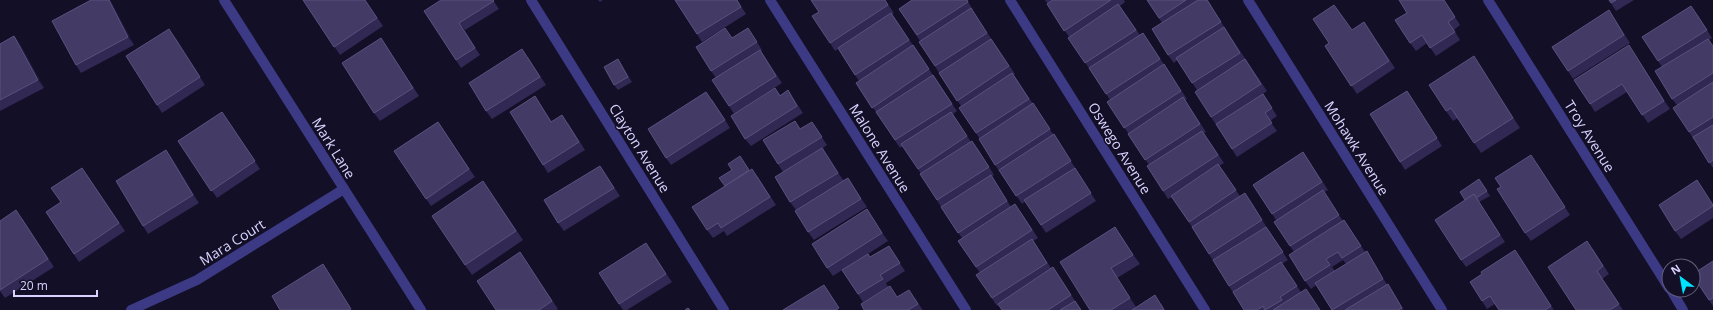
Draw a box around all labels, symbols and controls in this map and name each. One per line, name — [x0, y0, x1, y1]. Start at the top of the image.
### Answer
street label: Mohawk Avenue — [1320, 97, 1394, 199]
street label: Troy Avenue — [1560, 97, 1620, 176]
street label: Oswego Avenue — [1084, 99, 1156, 198]
street label: Clayton Avenue — [605, 100, 675, 196]
street label: Malone Avenue — [845, 100, 915, 196]
street label: Mark Lane — [308, 114, 360, 182]
street label: Mara Court — [196, 214, 268, 270]
north arrow — [1661, 258, 1701, 298]
text: N — [1668, 260, 1683, 278]
scale bar — [14, 272, 97, 298]
text: 20 m — [20, 277, 48, 294]

